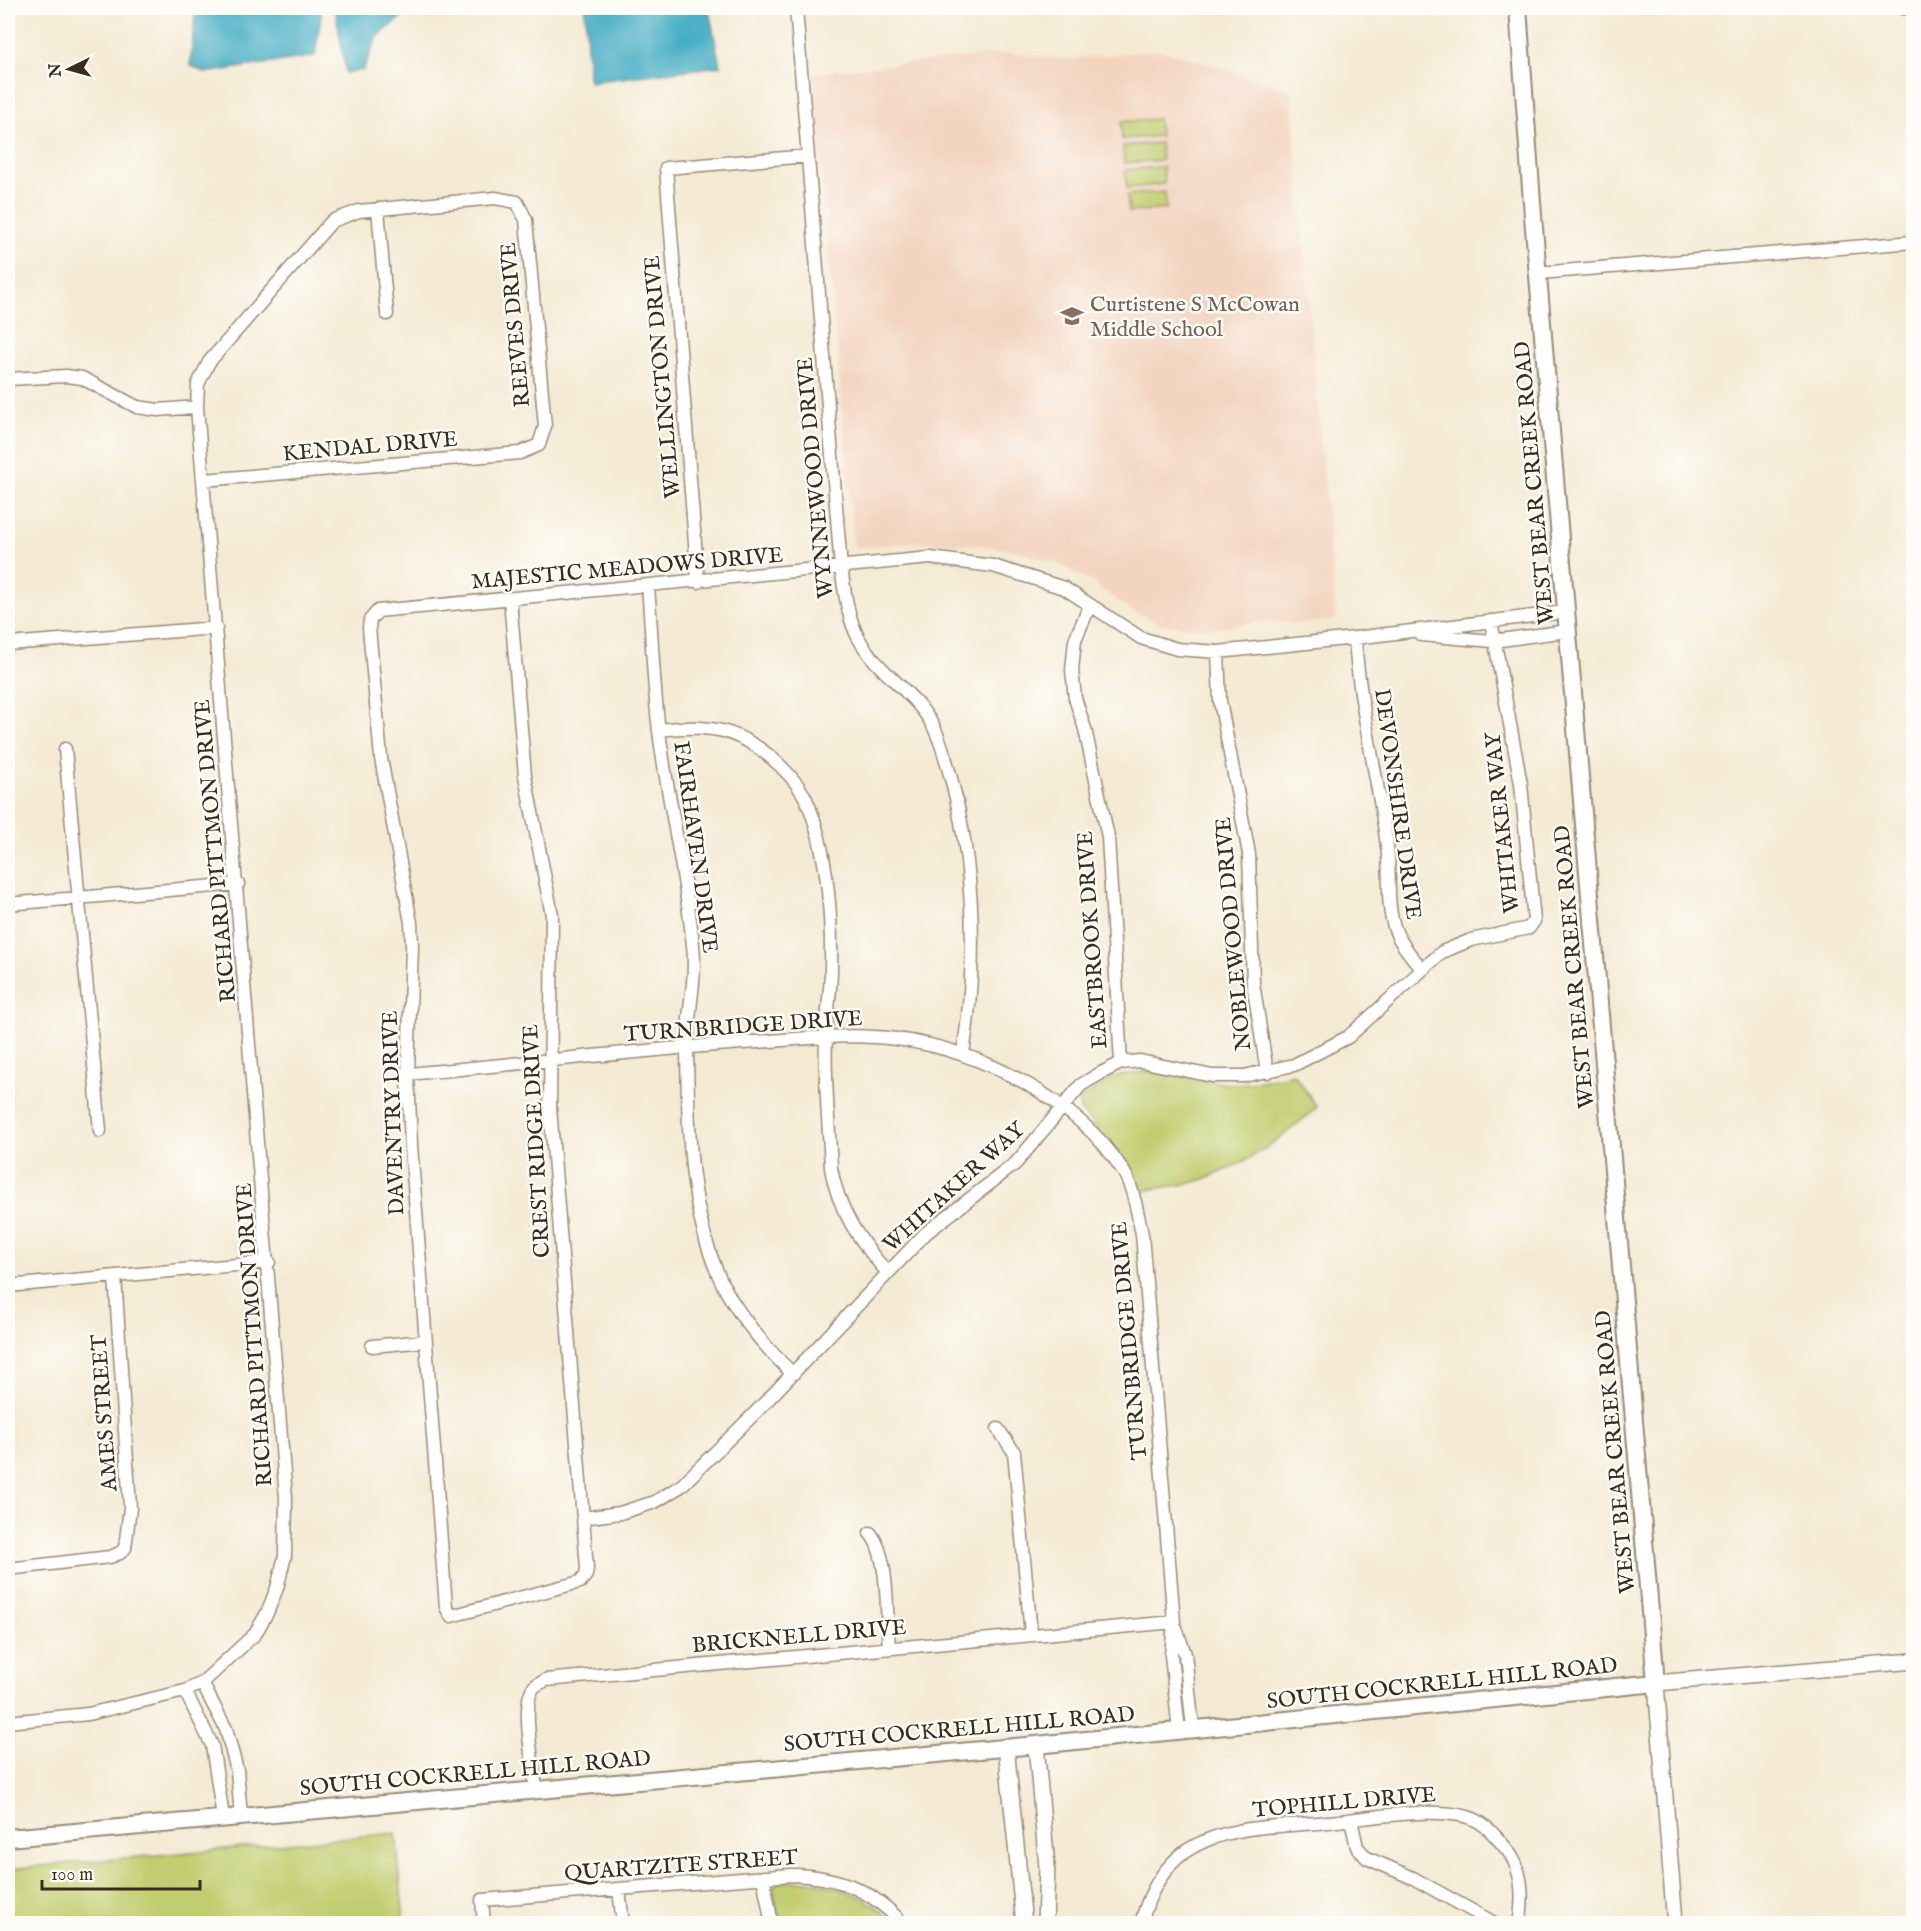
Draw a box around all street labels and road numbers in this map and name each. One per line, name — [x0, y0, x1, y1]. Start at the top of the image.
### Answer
street label: REEVES DRIVE — [495, 241, 537, 409]
street label: WELLINGTON DRIVE — [638, 254, 688, 499]
street label: WEST BEAR CREEK ROAD — [1509, 340, 1561, 626]
street label: WYNNEWOOD DRIVE — [791, 356, 841, 600]
street label: KENDAL DRIVE — [281, 425, 459, 469]
street label: MAJESTIC MEADOWS DRIVE — [470, 541, 784, 597]
street label: DEVONSHIRE DRIVE — [1367, 687, 1427, 921]
street label: RICHARD PITTMON DRIVE — [189, 698, 243, 1004]
street label: WHITAKER WAY — [1479, 730, 1526, 915]
street label: FAIRHAVEN DRIVE — [666, 740, 724, 955]
street label: NOBLEWOOD DRIVE — [1210, 816, 1258, 1052]
street label: WEST BEAR CREEK ROAD — [1549, 824, 1601, 1110]
street label: EASTBROOK DRIVE — [1071, 830, 1115, 1050]
street label: TURNBRIDGE DRIVE — [623, 1005, 863, 1049]
street label: DAVENTRY DRIVE — [376, 1010, 412, 1216]
street label: CREST RIDGE DRIVE — [517, 1023, 557, 1258]
street label: WHITAKER WAY — [877, 1116, 1032, 1259]
street label: RICHARD PITTMON DRIVE — [230, 1182, 280, 1488]
street label: TURNBRIDGE DRIVE — [1106, 1220, 1154, 1461]
street label: WEST BEAR CREEK ROAD — [1590, 1309, 1642, 1595]
street label: AMES STREET — [86, 1333, 125, 1493]
street label: BRICKNELL DRIVE — [691, 1614, 908, 1660]
street label: SOUTH COCKRELL HILL ROAD — [1266, 1652, 1619, 1716]
street label: SOUTH COCKRELL HILL ROAD — [782, 1701, 1136, 1759]
street label: SOUTH COCKRELL HILL ROAD — [298, 1745, 652, 1803]
street label: TOPHILL DRIVE — [1251, 1781, 1437, 1825]
street label: QUARTZITE STREET — [563, 1844, 799, 1888]

